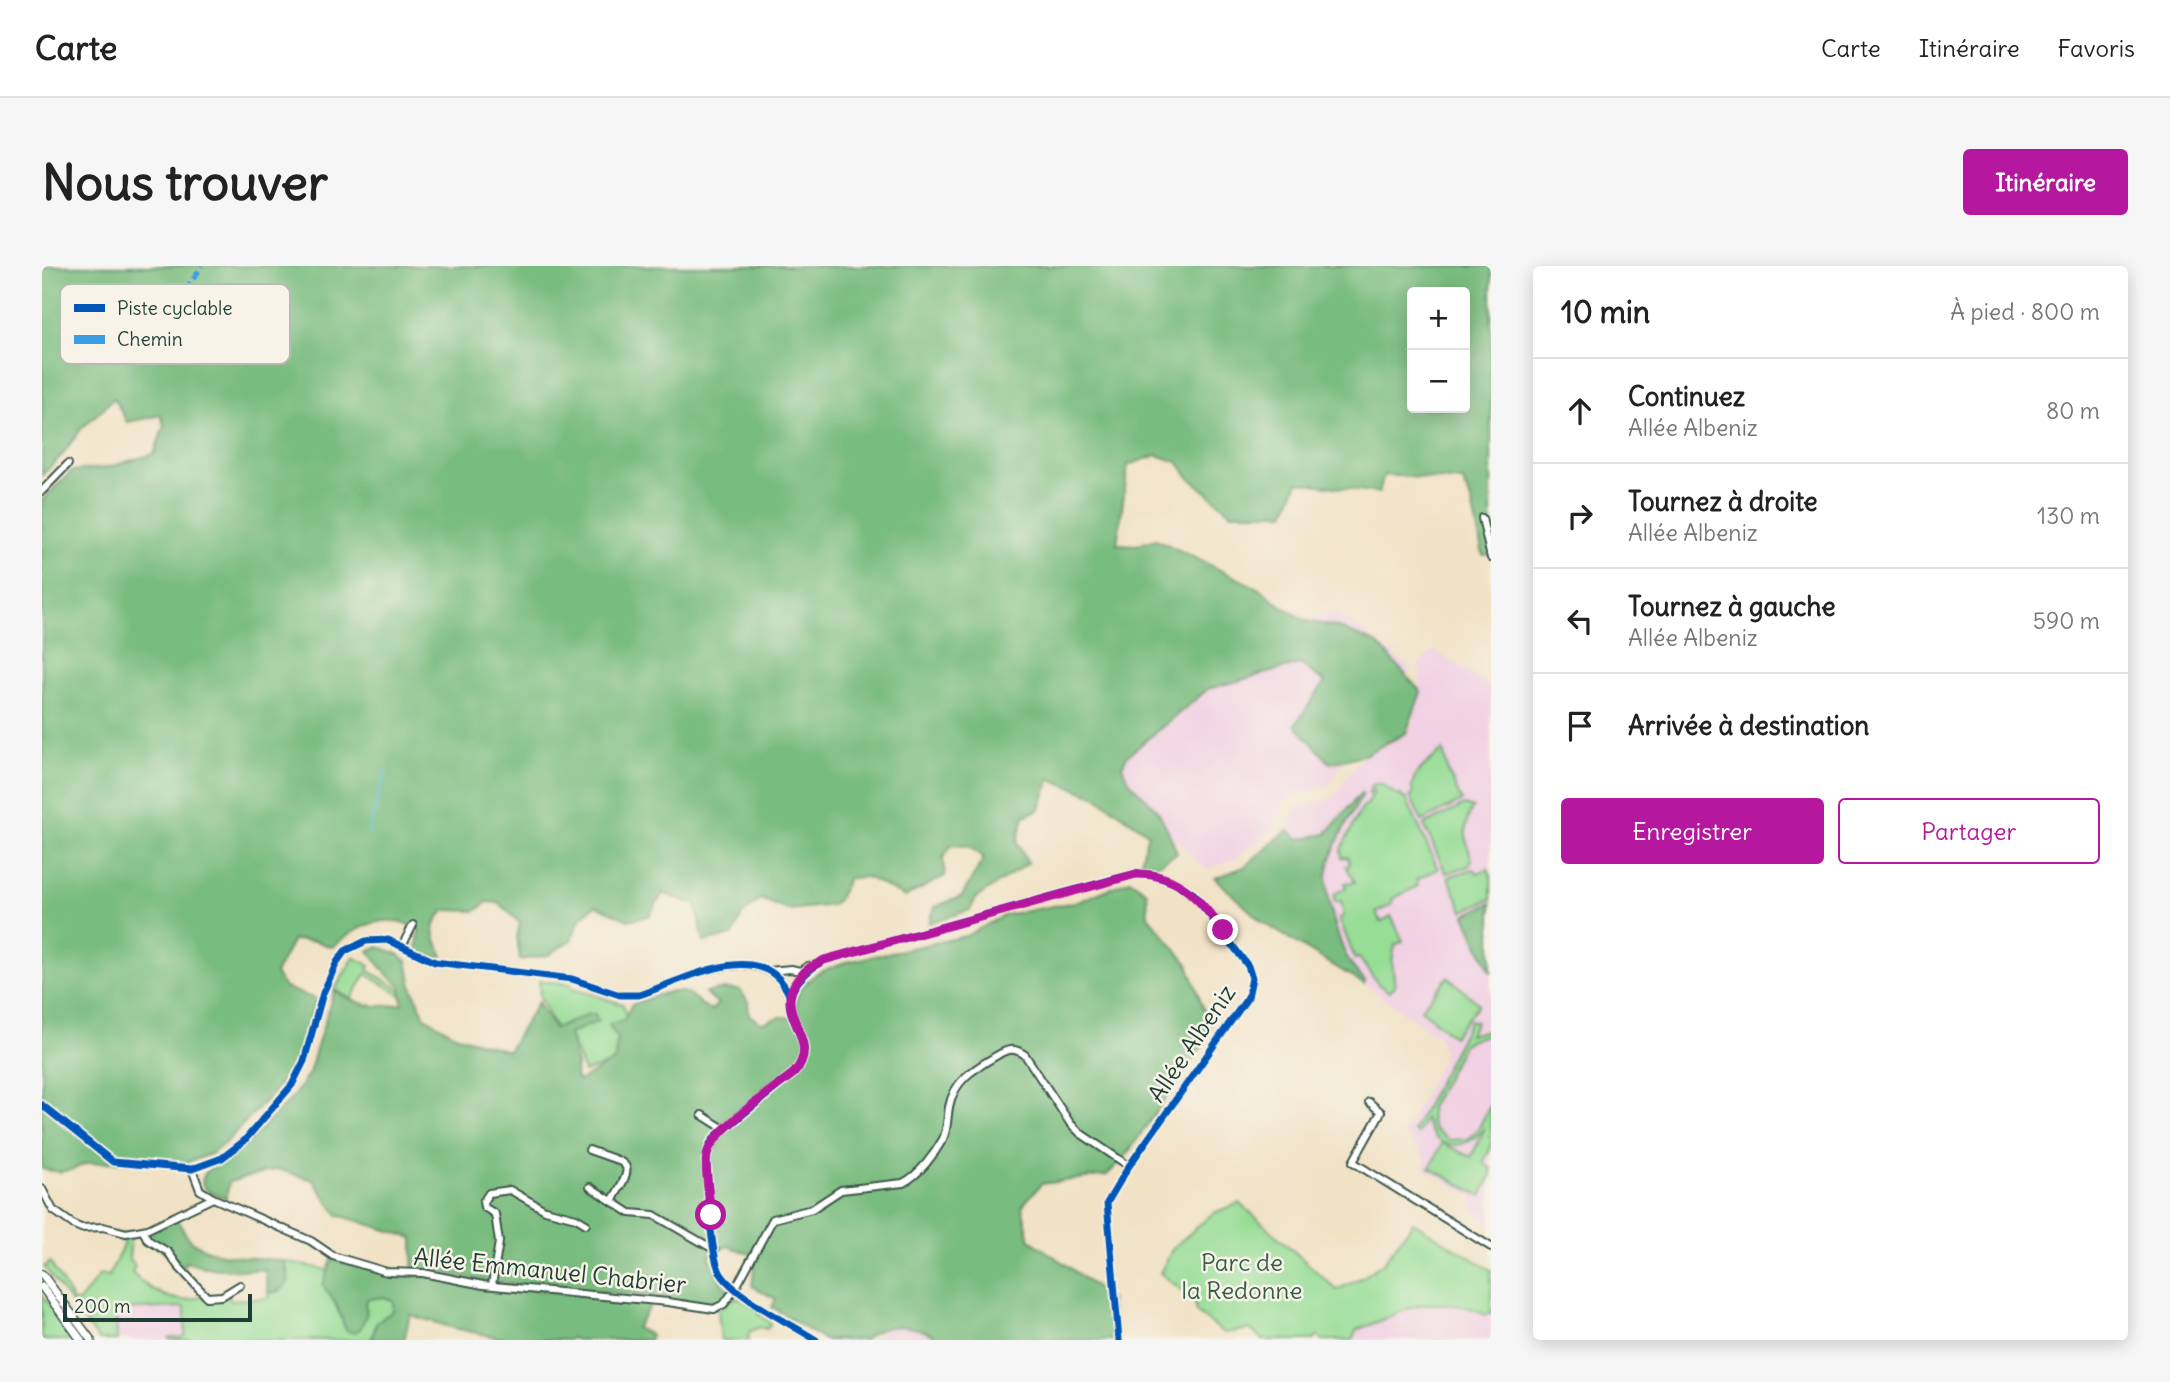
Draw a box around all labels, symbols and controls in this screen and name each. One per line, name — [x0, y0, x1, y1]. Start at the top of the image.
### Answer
text: Carte — [35, 27, 117, 69]
text: Carte — [1821, 33, 1881, 63]
text: Itinéraire — [1919, 33, 2020, 63]
text: Favoris — [2058, 33, 2135, 63]
button: Itinéraire — [1963, 149, 2128, 215]
text: Nous trouver — [42, 152, 328, 213]
legend — [60, 284, 290, 364]
map controls — [1407, 287, 1470, 413]
button: + — [1407, 287, 1470, 350]
text: 10 min — [1561, 293, 1650, 331]
text: Piste cyclable — [117, 296, 233, 320]
text: À pied · 800 m — [1950, 297, 2100, 326]
text: Chemin — [117, 327, 183, 351]
button: − — [1407, 350, 1470, 413]
text: Continuez — [1628, 380, 1745, 413]
icon: ahead — [1561, 392, 1599, 430]
text: 80 m — [2046, 396, 2100, 425]
text: Allée Albeniz — [1628, 413, 1758, 442]
text: Tournez à droite — [1628, 485, 1818, 518]
icon: right — [1561, 497, 1599, 535]
text: 130 m — [2037, 501, 2100, 530]
text: Allée Albeniz — [1628, 518, 1758, 547]
text: Tournez à gauche — [1628, 590, 1836, 623]
icon: left — [1561, 602, 1599, 640]
text: 590 m — [2033, 606, 2100, 635]
text: Allée Albeniz — [1628, 623, 1758, 652]
icon: arrive — [1561, 707, 1599, 745]
text: Arrivée à destination — [1628, 709, 1869, 742]
button: Enregistrer — [1561, 798, 1824, 864]
button: Partager — [1838, 798, 2100, 864]
route end — [1207, 914, 1238, 945]
street label: Allée Albeniz — [1141, 978, 1241, 1108]
route start — [695, 1199, 726, 1230]
street label: Allée Emmanuel Chabrier — [412, 1241, 688, 1299]
park label: Parc de la Redonne — [1182, 1247, 1302, 1305]
scale bar — [63, 1291, 252, 1323]
text: 200 m — [74, 1294, 131, 1318]

